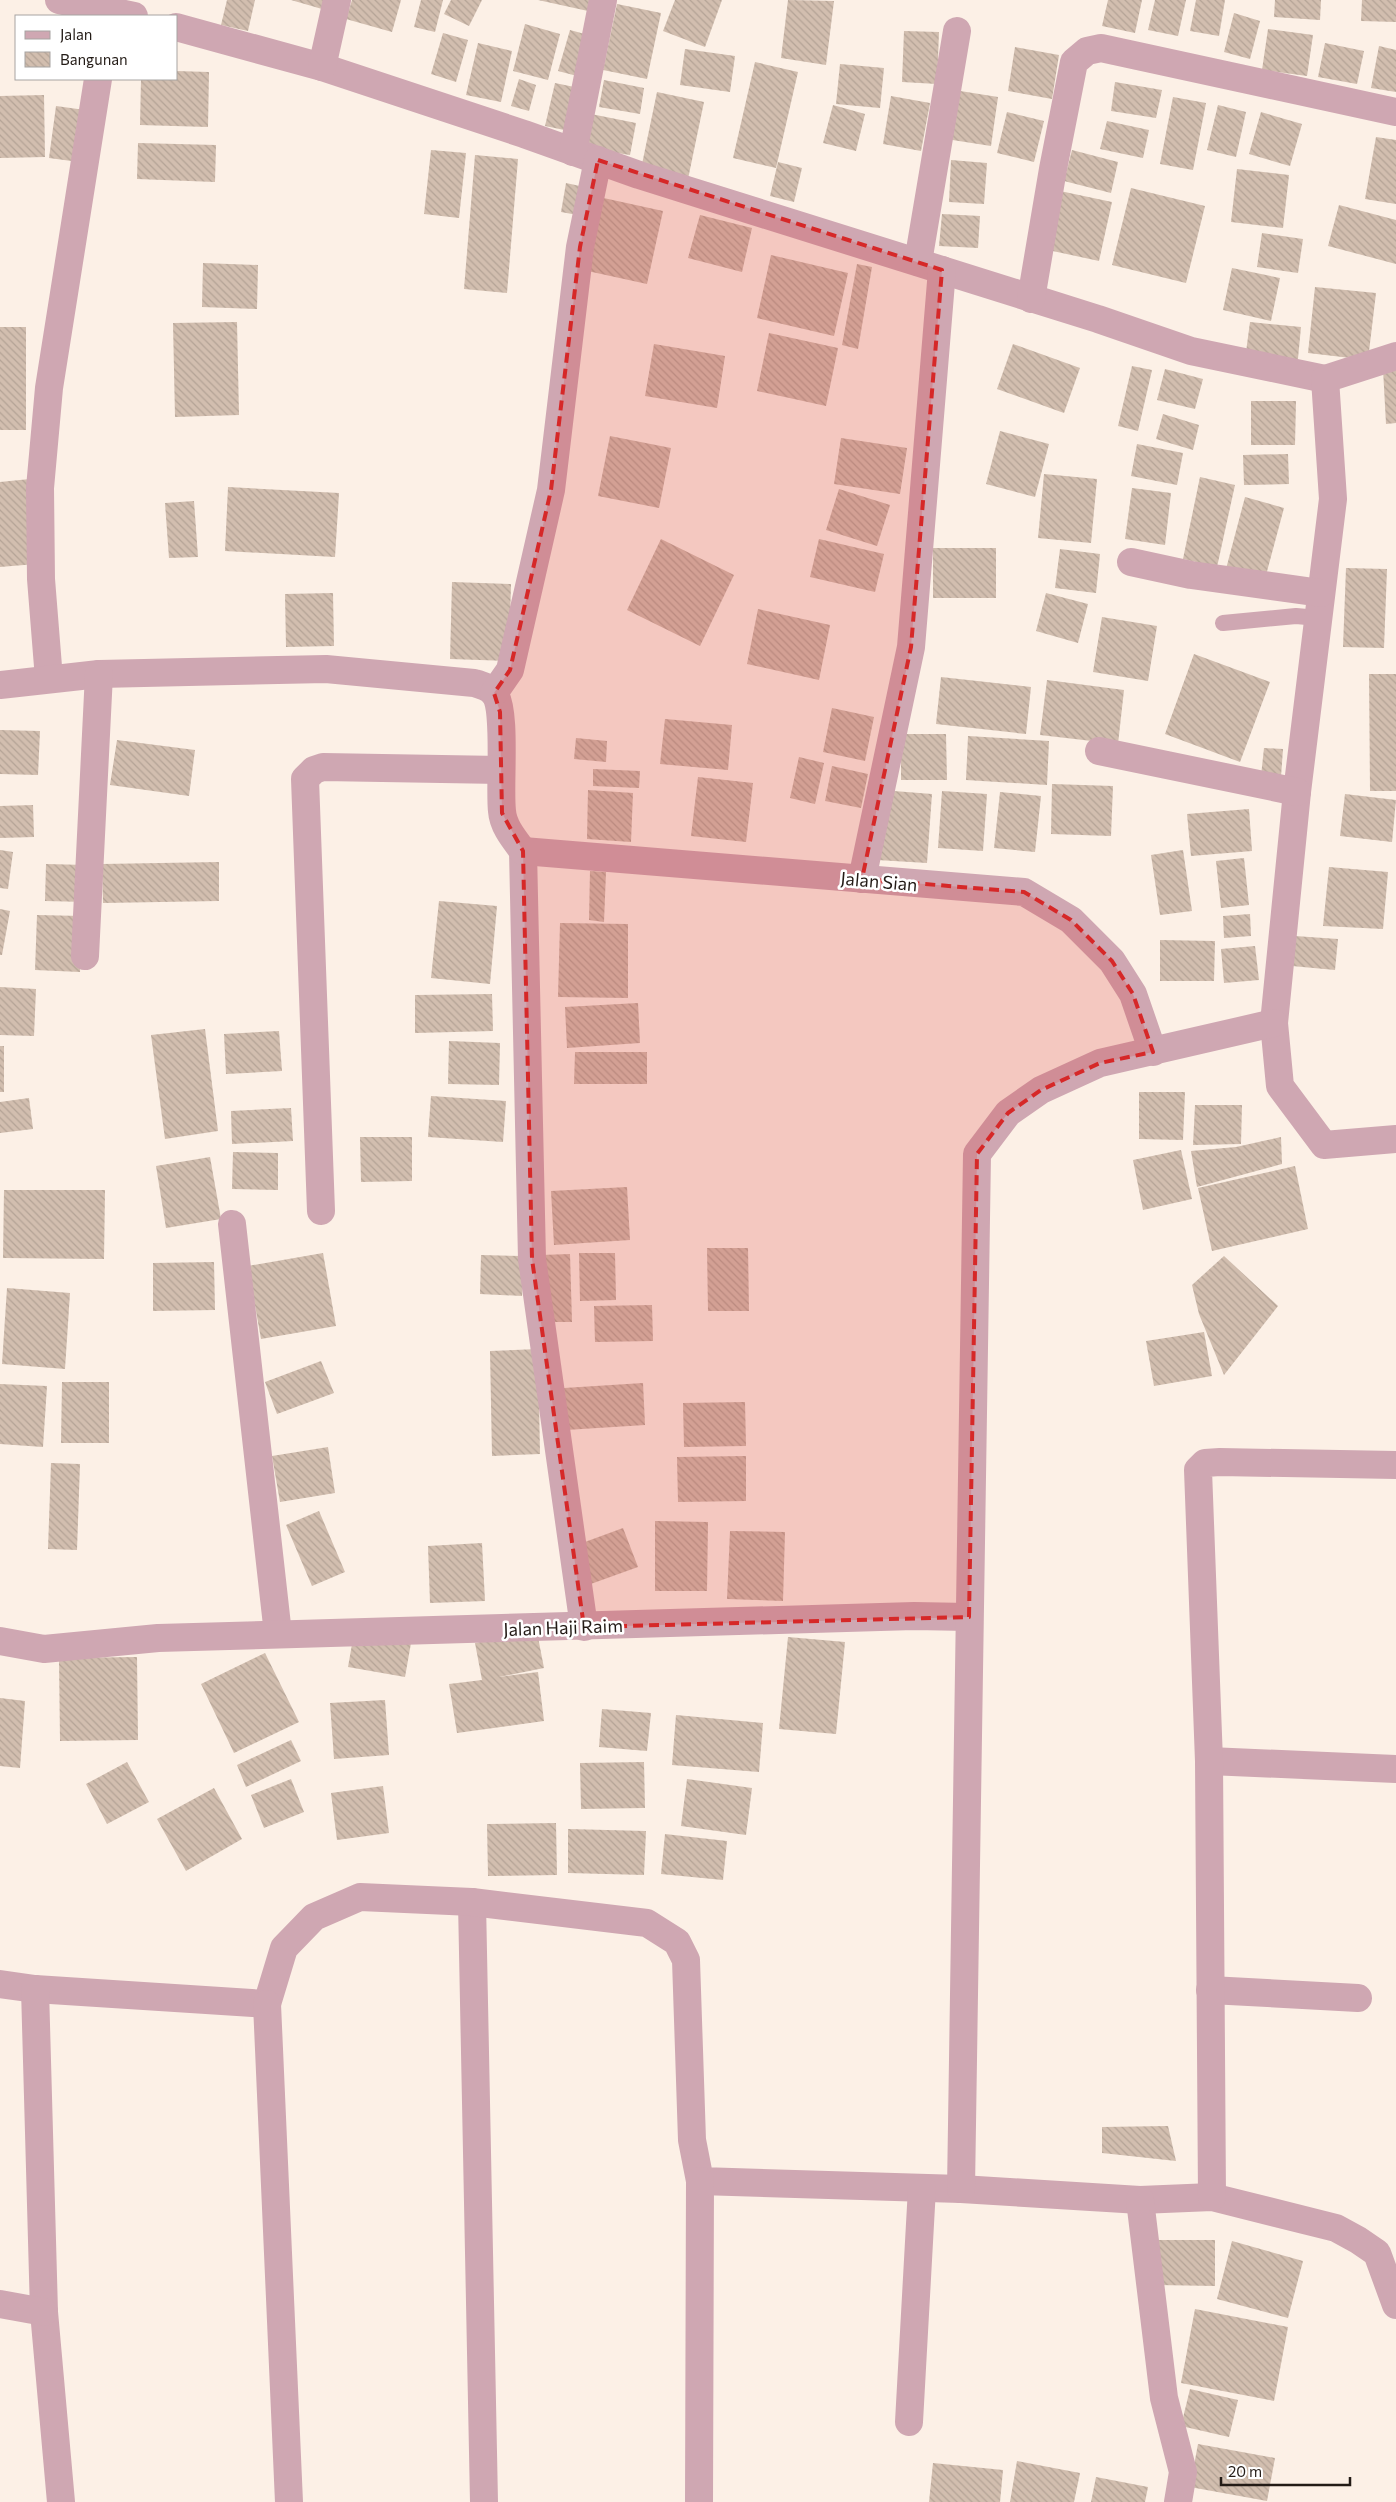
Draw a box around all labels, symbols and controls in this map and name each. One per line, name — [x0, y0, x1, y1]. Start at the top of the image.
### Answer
legend — [15, 15, 178, 80]
text: Jalan — [60, 25, 92, 43]
text: Bangunan — [60, 50, 128, 68]
street label: Jalan Sian — [840, 867, 918, 895]
street label: Jalan Haji Raim — [503, 1614, 623, 1640]
scale bar — [1221, 2454, 1350, 2486]
text: 20 m — [1228, 2462, 1262, 2480]

